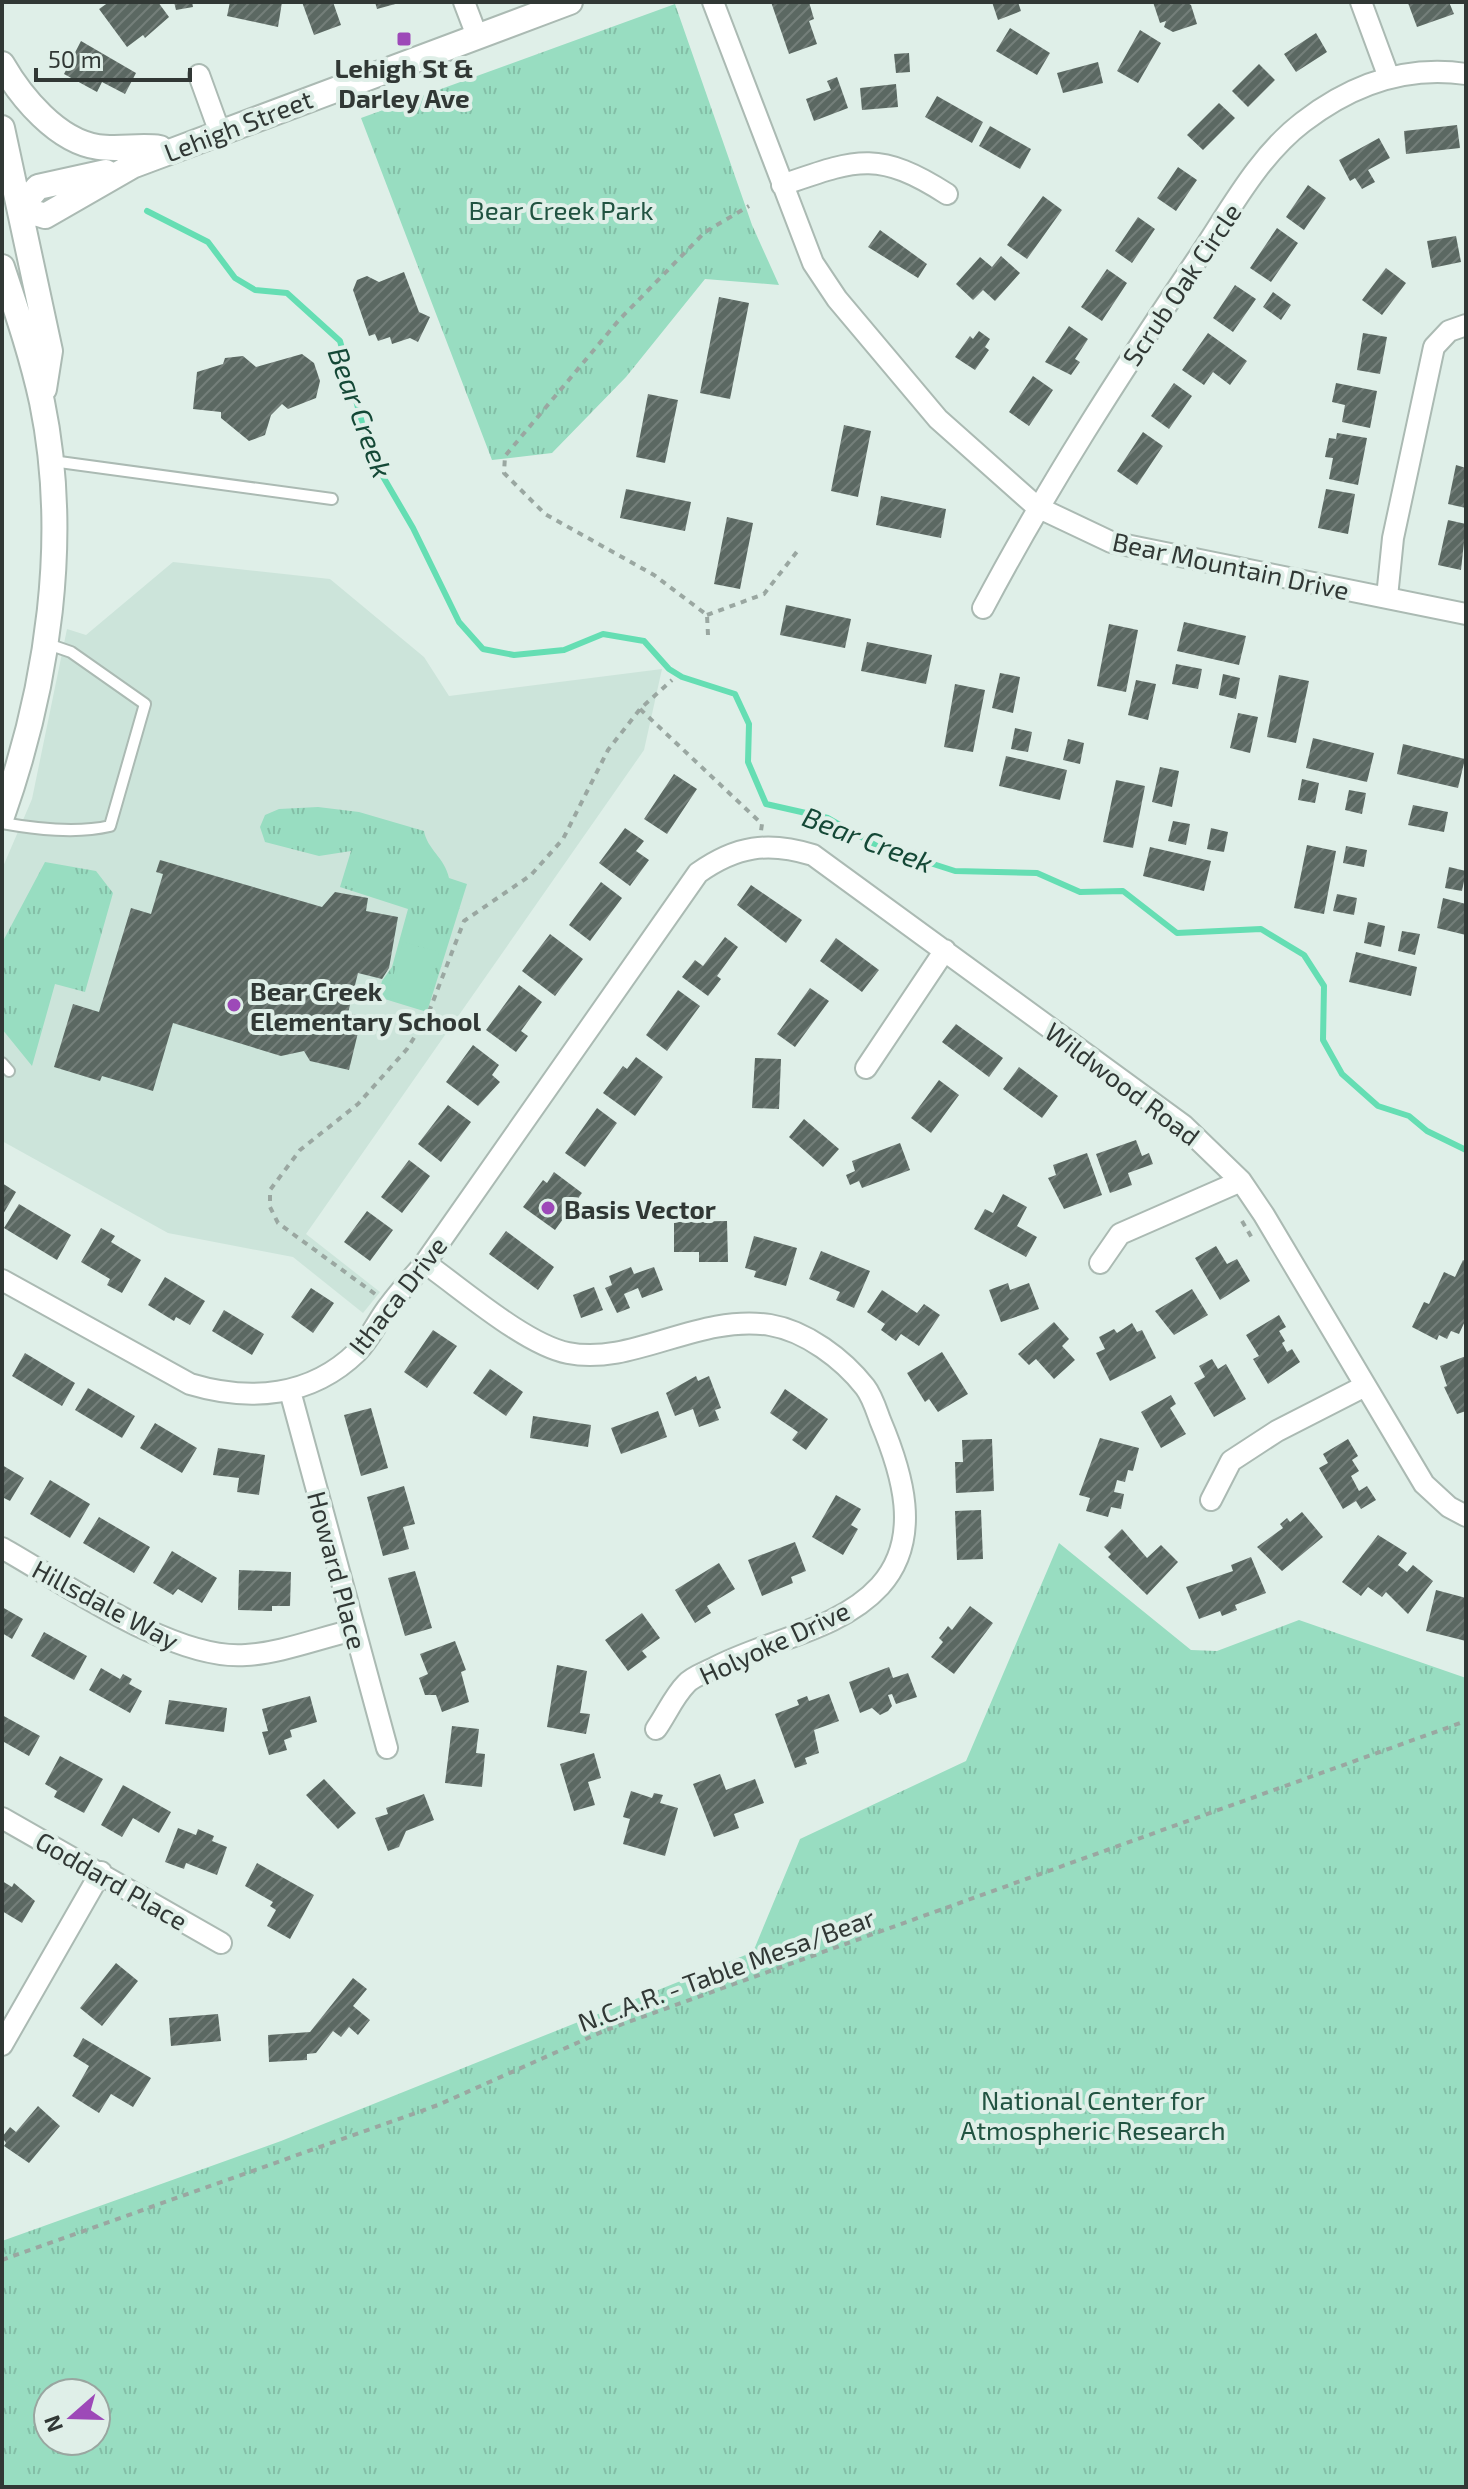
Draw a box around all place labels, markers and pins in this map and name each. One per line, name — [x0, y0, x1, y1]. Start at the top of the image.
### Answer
marker: Lehigh St & Darley Ave — [395, 30, 413, 48]
place label: Lehigh St & Darley Ave — [334, 52, 474, 114]
place label: Bear Creek Elementary School — [250, 975, 482, 1037]
marker: Bear Creek Elementary School — [225, 996, 243, 1014]
place label: Basis Vector — [564, 1193, 716, 1224]
marker: Basis Vector — [539, 1199, 557, 1217]

